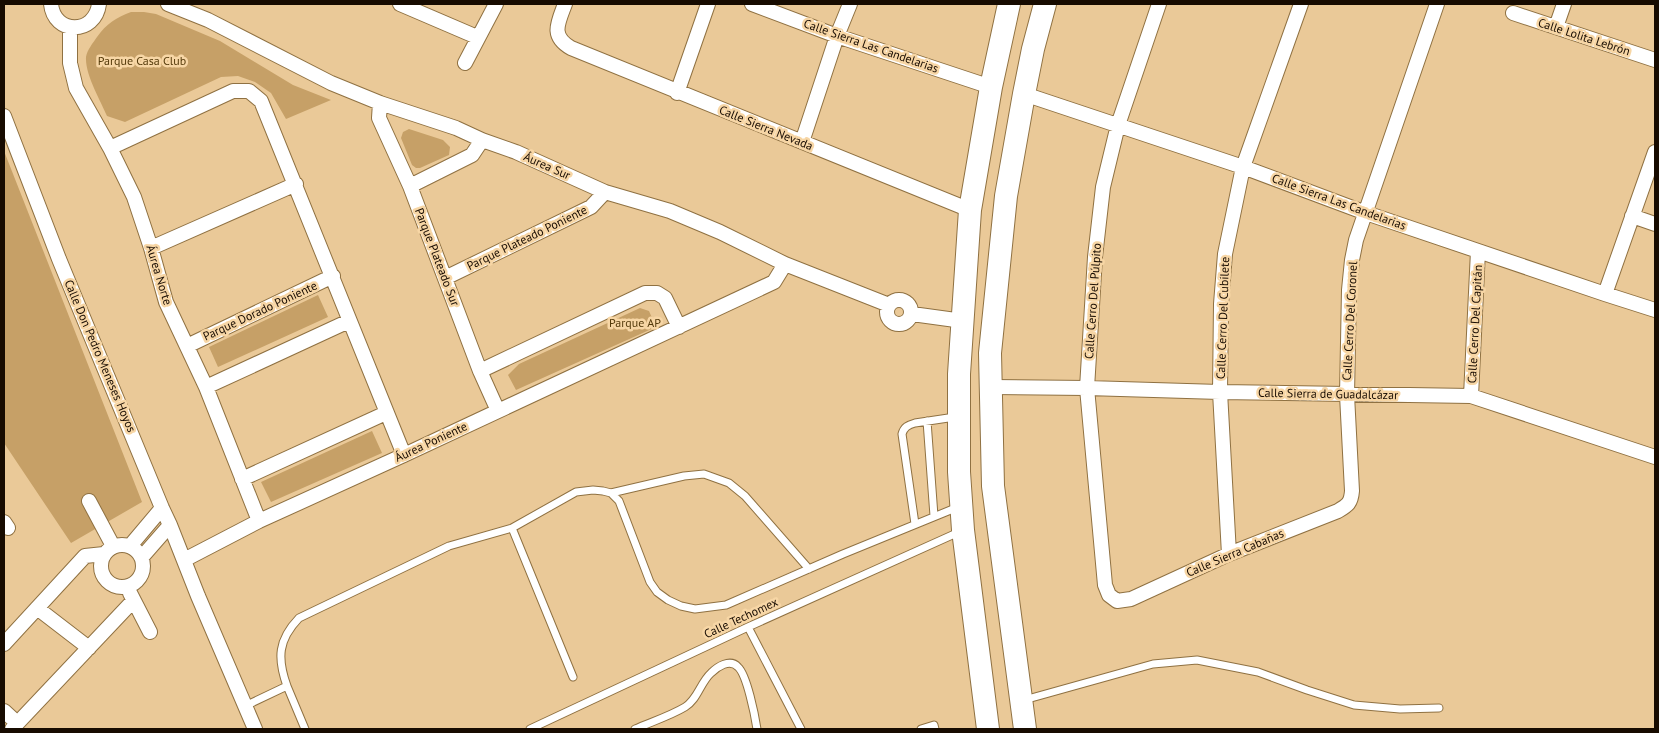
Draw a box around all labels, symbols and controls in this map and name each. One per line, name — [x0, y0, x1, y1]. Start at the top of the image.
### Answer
street label: Calle Sierra Las Candelarias — [802, 15, 941, 76]
street label: Calle Lolita Lebrón — [1536, 15, 1632, 58]
park label: Parque Casa Club — [98, 53, 186, 68]
street label: Calle Sierra Nevada — [717, 102, 815, 153]
street label: Áurea Sur — [521, 149, 573, 183]
street label: Calle Sierra Las Candelarias — [1270, 170, 1408, 233]
street label: Parque Plateado Poniente — [464, 202, 589, 273]
street label: Parque Plateado Sur — [412, 206, 463, 308]
street label: Calle Cerro Del Púlpito — [1081, 242, 1104, 359]
street label: Áurea Norte — [143, 243, 176, 307]
street label: Calle Cerro Del Cubilete — [1213, 257, 1232, 379]
street label: Calle Cerro Del Coronel — [1339, 260, 1360, 381]
street label: Calle Cerro Del Capitán — [1464, 264, 1485, 384]
street label: Calle Don Pedro Meneses Hoyos — [61, 277, 139, 434]
street label: Parque Dorado Poniente — [200, 278, 319, 344]
park label: Parque AP — [609, 315, 661, 330]
street label: Calle Sierra de Guadalcázar — [1258, 385, 1398, 402]
street label: Áurea Poniente — [392, 418, 469, 465]
street label: Calle Sierra Cabañas — [1184, 525, 1286, 580]
street label: Calle Techomex — [701, 594, 780, 641]

